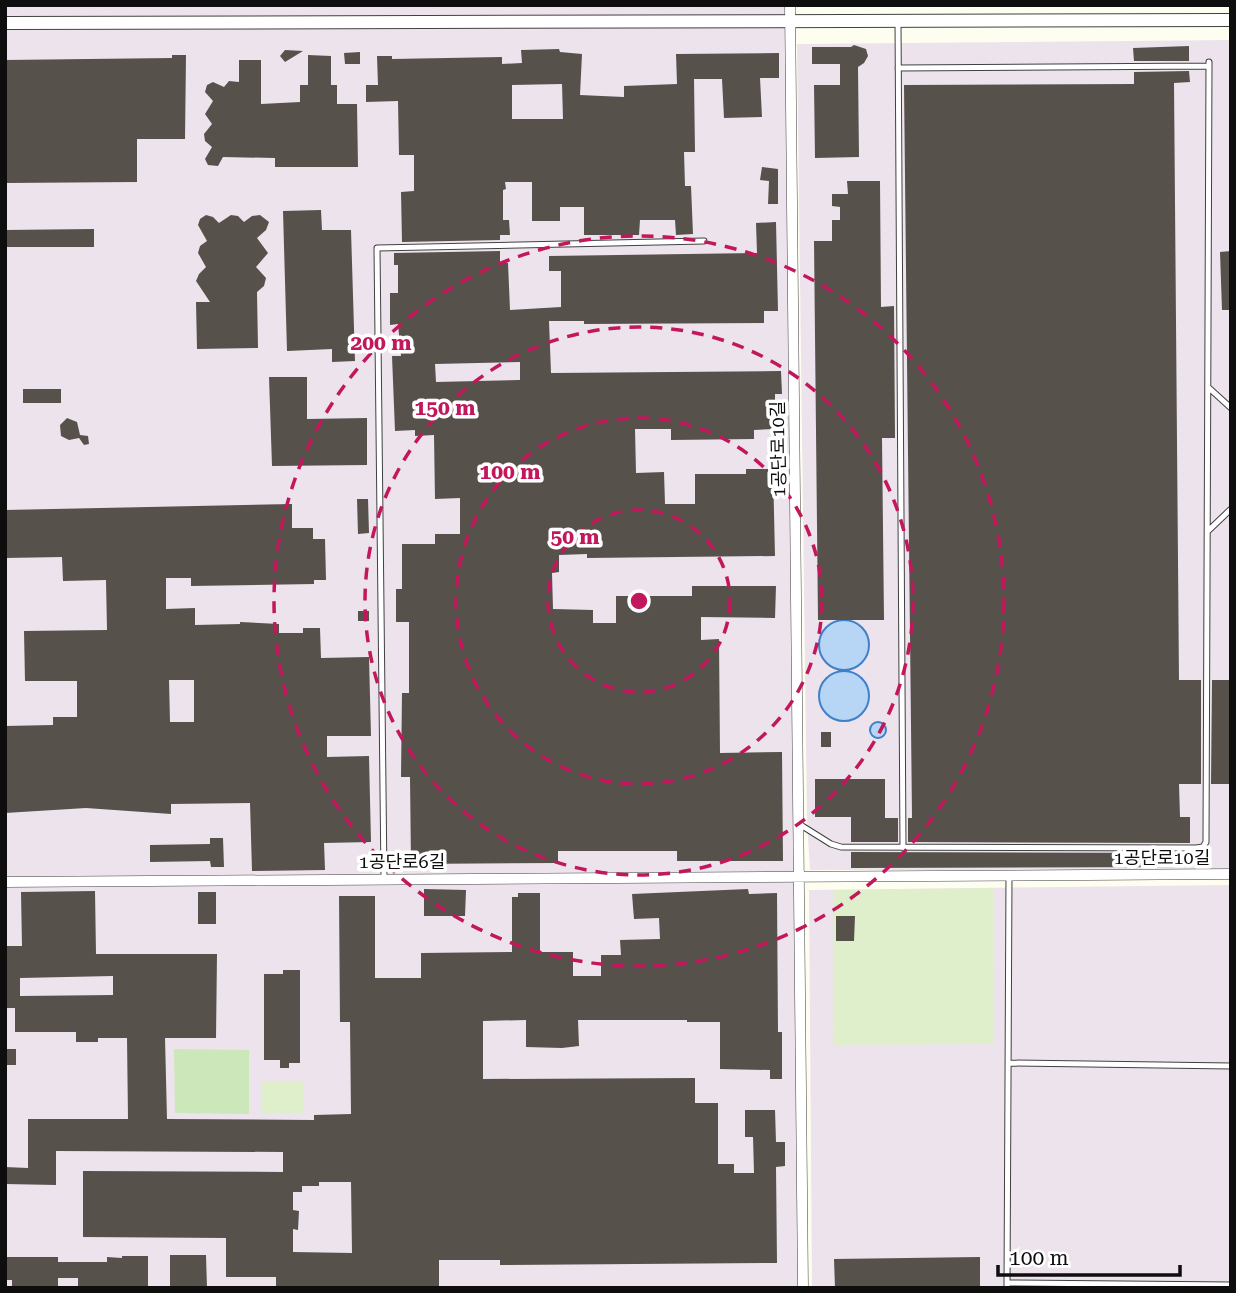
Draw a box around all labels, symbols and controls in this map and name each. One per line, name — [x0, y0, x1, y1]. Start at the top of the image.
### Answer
text: 200 m — [351, 331, 411, 355]
text: 150 m — [415, 396, 475, 420]
street label: 1공단로10길 — [767, 401, 789, 497]
text: 100 m — [480, 460, 540, 484]
text: 50 m — [550, 525, 600, 549]
centre of rings — [627, 589, 651, 613]
street label: 1공단로10길 — [1114, 847, 1210, 868]
street label: 1공단로6길 — [359, 851, 445, 872]
scale bar — [998, 1234, 1180, 1278]
text: 100 m — [1009, 1246, 1069, 1270]

